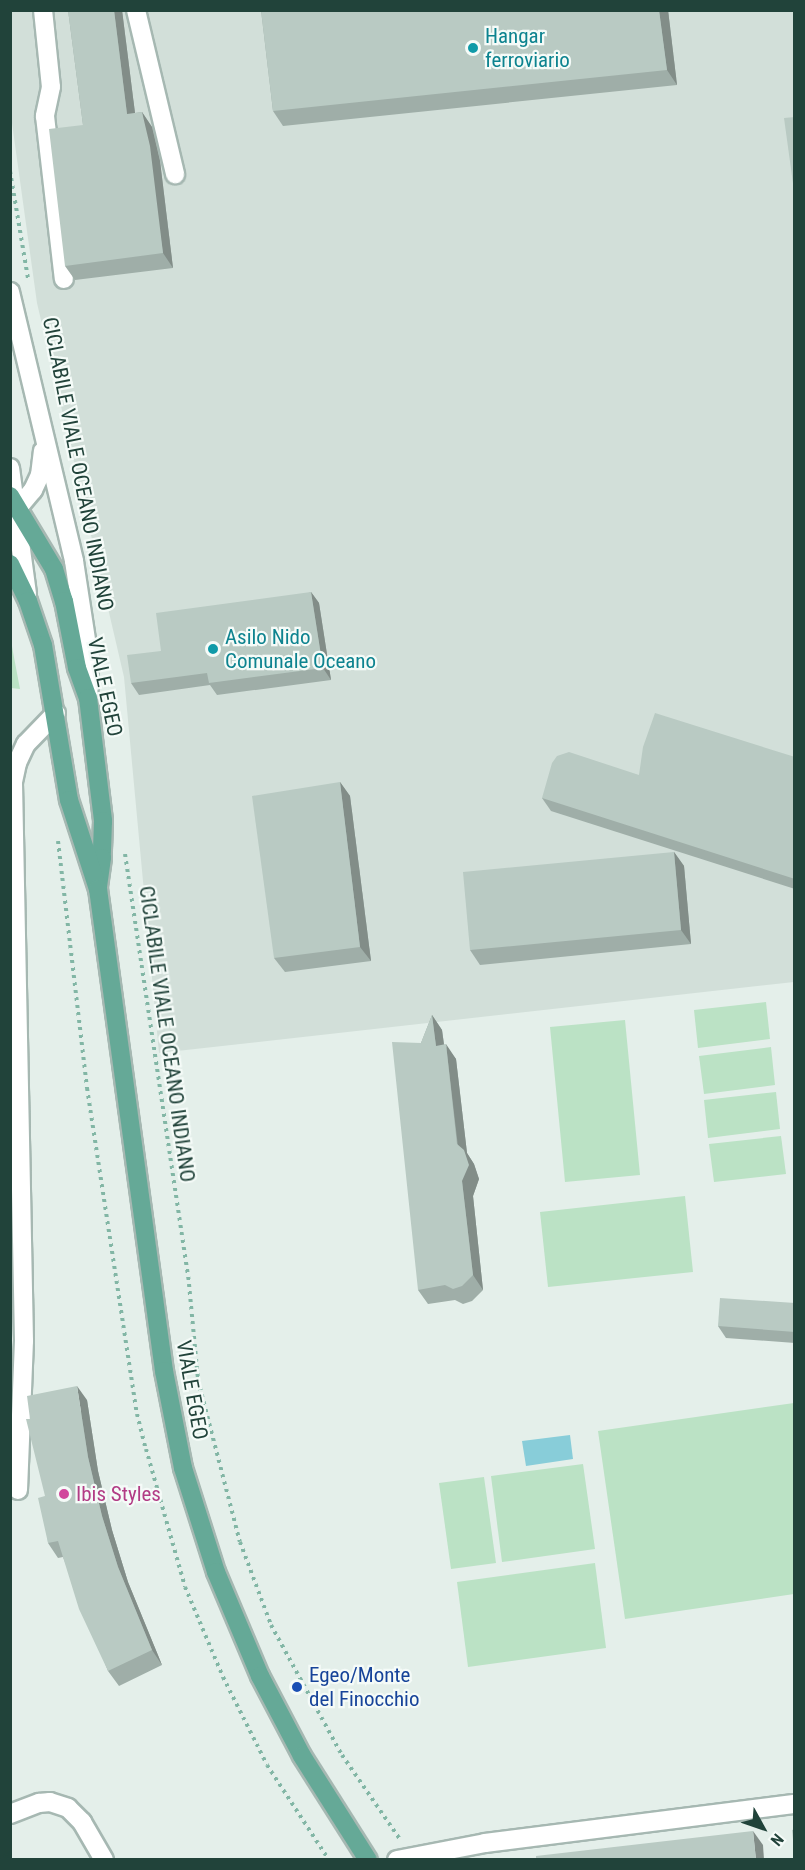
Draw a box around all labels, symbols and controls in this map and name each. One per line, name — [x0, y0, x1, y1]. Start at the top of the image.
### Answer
place label: Hangar ferroviario — [485, 23, 570, 73]
marker: Hangar ferroviario — [466, 41, 480, 55]
street label: CICLABILE VIALE OCEANO INDIANO — [37, 315, 119, 613]
place label: Asilo Nido Comunale Oceano — [225, 624, 376, 674]
street label: VIALE EGEO — [82, 635, 128, 739]
marker: Asilo Nido Comunale Oceano — [206, 642, 220, 656]
street label: CICLABILE VIALE OCEANO INDIANO — [134, 884, 200, 1184]
street label: VIALE EGEO — [171, 1338, 213, 1442]
place label: Ibis Styles — [76, 1481, 161, 1507]
marker: Ibis Styles — [57, 1487, 71, 1501]
place label: Egeo/Monte del Finocchio — [309, 1662, 419, 1712]
marker: Egeo/Monte del Finocchio — [290, 1680, 304, 1694]
north arrow — [733, 1798, 793, 1858]
text: N — [767, 1830, 788, 1850]

